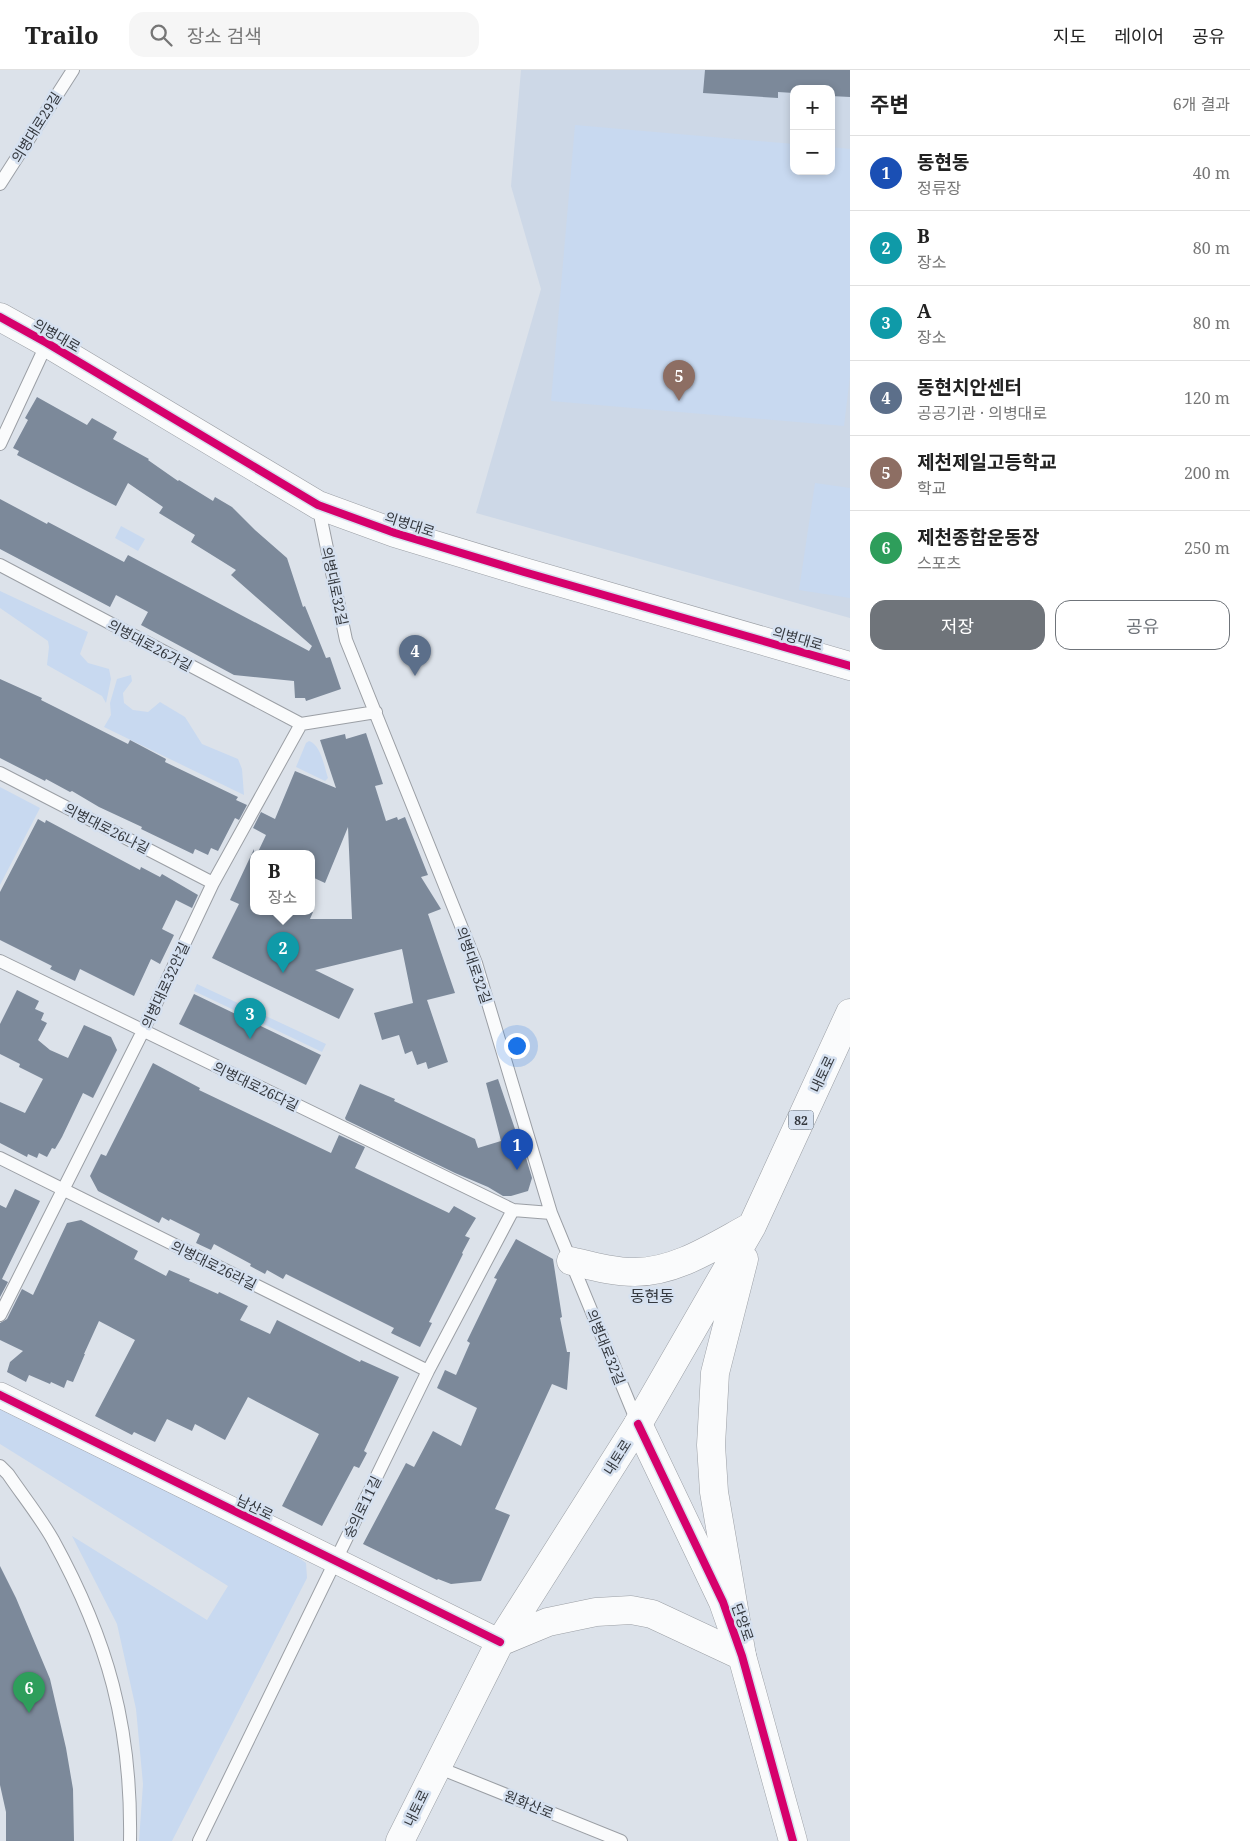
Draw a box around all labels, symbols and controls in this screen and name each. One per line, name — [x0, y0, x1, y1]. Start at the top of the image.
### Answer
search box — [129, 12, 479, 57]
text: Trailo — [25, 18, 99, 51]
icon: search — [147, 21, 175, 49]
text: 장소 검색 — [187, 23, 262, 49]
text: 지도 — [1053, 24, 1086, 48]
text: 레이어 — [1114, 24, 1164, 48]
text: 공유 — [1192, 24, 1225, 48]
map controls — [790, 85, 835, 175]
button: + — [790, 85, 835, 130]
street label: 의병대로29길 — [7, 88, 65, 166]
text: 주변 — [870, 90, 909, 118]
text: 6개 결과 — [1173, 93, 1230, 115]
button: − — [790, 130, 835, 175]
text: 동현동 — [917, 149, 969, 175]
text: 1 — [881, 162, 891, 184]
text: 40 m — [1193, 162, 1230, 184]
text: 정류장 — [917, 177, 961, 199]
text: B — [917, 223, 930, 249]
text: 2 — [881, 237, 891, 259]
text: 80 m — [1193, 237, 1230, 259]
text: 장소 — [917, 251, 946, 273]
text: A — [917, 298, 931, 324]
text: 3 — [881, 312, 891, 334]
text: 80 m — [1193, 312, 1230, 334]
street label: 의병대로 — [30, 314, 84, 356]
text: 장소 — [917, 326, 946, 348]
pin: 5 — [663, 360, 695, 401]
text: 동현치안센터 — [917, 374, 1022, 400]
text: 4 — [881, 387, 891, 409]
text: 120 m — [1184, 387, 1230, 409]
text: 공공기관 · 의병대로 — [917, 402, 1047, 424]
text: 제천제일고등학교 — [917, 449, 1057, 475]
text: 5 — [881, 462, 891, 484]
text: 200 m — [1184, 462, 1230, 484]
text: 학교 — [917, 477, 946, 499]
street label: 의병대로 — [383, 507, 438, 541]
text: 제천종합운동장 — [917, 524, 1039, 550]
text: 6 — [881, 537, 891, 559]
text: 250 m — [1184, 537, 1230, 559]
street label: 의병대로32길 — [317, 545, 353, 627]
text: 스포츠 — [917, 552, 961, 574]
button: 저장 — [870, 600, 1045, 650]
button: 공유 — [1055, 600, 1230, 650]
street label: 의병대로26가길 — [105, 615, 195, 675]
street label: 의병대로 — [771, 622, 825, 654]
pin: 4 — [399, 635, 431, 676]
street label: 의병대로26나길 — [61, 798, 153, 858]
popup — [250, 850, 315, 915]
text: B — [268, 858, 281, 884]
text: 장소 — [268, 886, 297, 908]
street label: 의병대로32길 — [452, 924, 496, 1006]
pin: 2 — [267, 932, 299, 973]
street label: 의병대로32안길 — [137, 939, 193, 1031]
pin: 3 — [234, 998, 266, 1039]
your location — [504, 1033, 530, 1059]
street label: 내토로 — [805, 1052, 839, 1096]
street label: 의병대로26다길 — [210, 1057, 302, 1115]
road number: 82 — [788, 1110, 814, 1130]
pin: 1 — [501, 1129, 533, 1170]
street label: 의병대로26라길 — [168, 1236, 260, 1294]
district label: 동현동 — [630, 1285, 674, 1307]
street label: 의병대로32길 — [582, 1306, 630, 1388]
street label: 내토로 — [599, 1435, 635, 1478]
street label: 숭의로11길 — [339, 1473, 385, 1541]
street label: 남산로 — [233, 1490, 277, 1524]
street label: 단양로 — [728, 1601, 758, 1643]
pin: 6 — [13, 1672, 45, 1713]
street label: 내토로 — [399, 1786, 433, 1830]
street label: 원화산로 — [502, 1786, 557, 1823]

